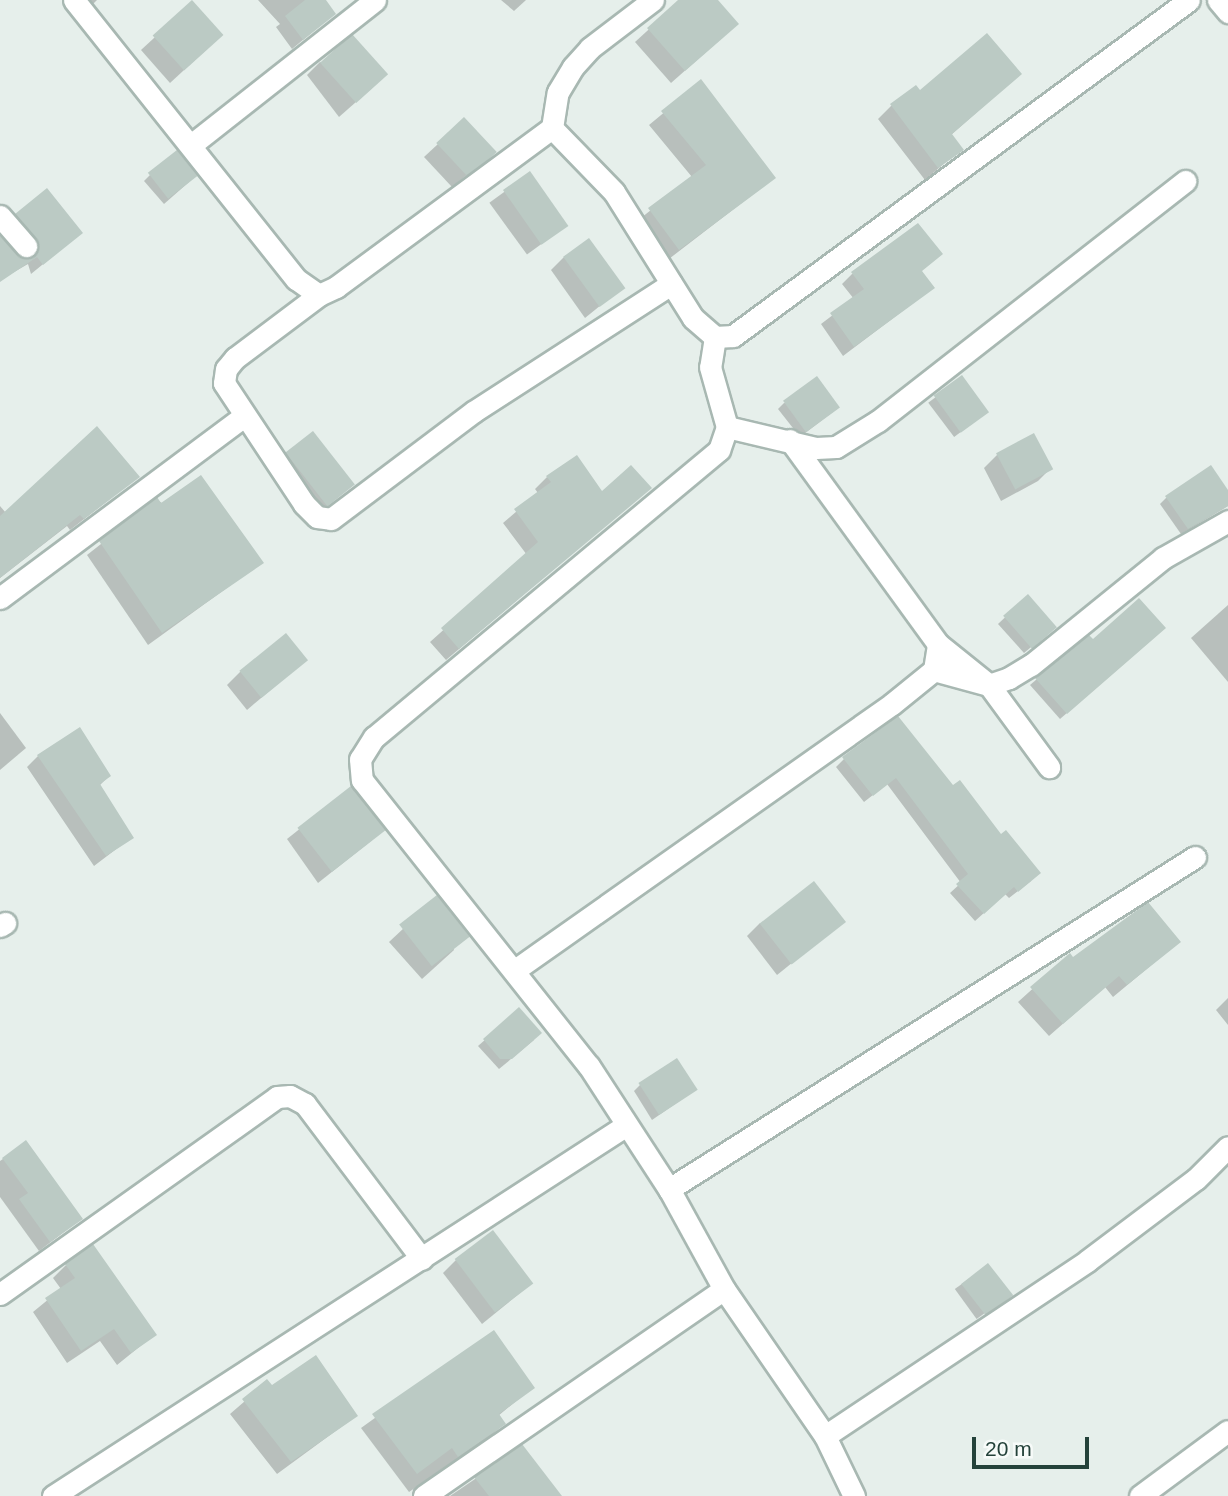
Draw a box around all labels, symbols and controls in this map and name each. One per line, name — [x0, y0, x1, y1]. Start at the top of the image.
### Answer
scale bar — [976, 1422, 1093, 1466]
text: 20 m — [985, 1437, 1032, 1460]

